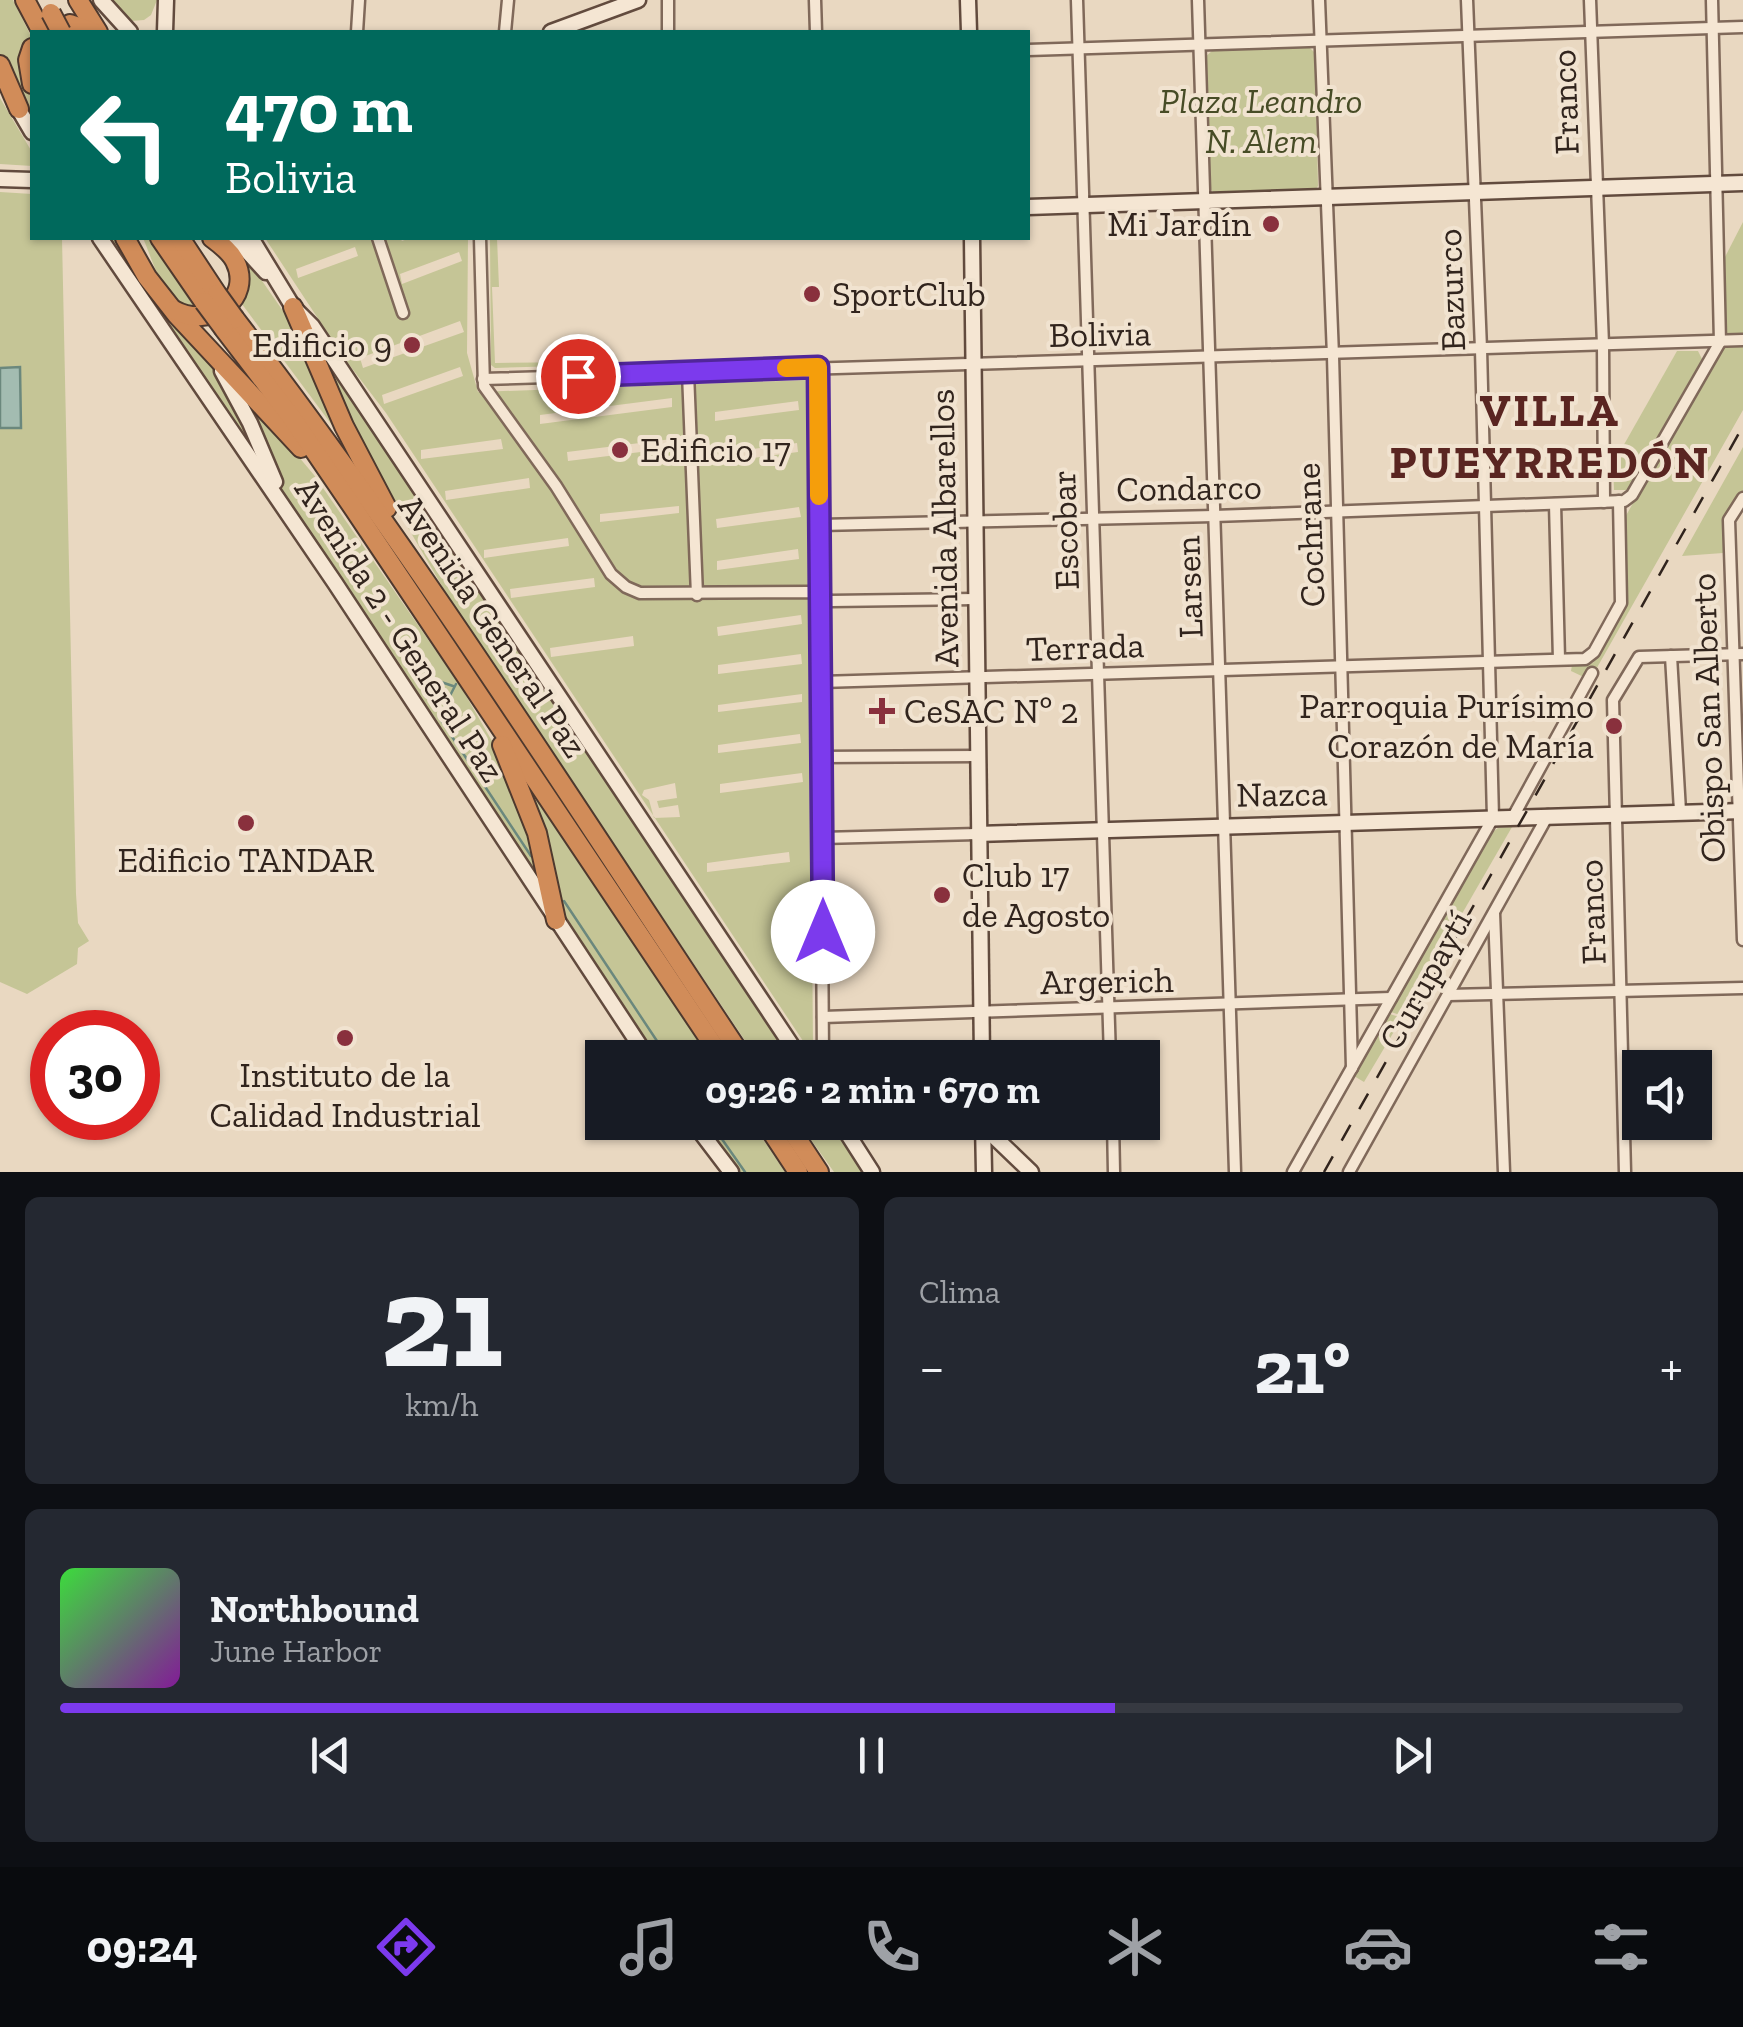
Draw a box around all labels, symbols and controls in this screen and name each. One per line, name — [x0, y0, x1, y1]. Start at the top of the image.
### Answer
street label: Franco — [1542, 49, 1588, 155]
text: 470 m — [225, 66, 413, 150]
icon: left — [60, 70, 190, 200]
park label: Plaza Leandro N. Alem — [1159, 80, 1363, 162]
text: Bolivia — [225, 151, 357, 205]
place label: Mi Jardín — [1107, 203, 1251, 245]
marker: Mi Jardín — [1260, 213, 1282, 235]
street label: Bazurco — [1428, 228, 1474, 352]
place label: SportClub — [832, 273, 986, 315]
marker: SportClub — [801, 283, 823, 305]
street label: Bolivia — [1049, 312, 1152, 356]
place label: Edificio 9 — [252, 324, 392, 366]
marker: Edificio 9 — [401, 334, 423, 356]
pin — [536, 334, 621, 419]
icon: arrive — [551, 349, 606, 404]
district label: VILLA PUEYRREDÓN — [1389, 384, 1711, 490]
street label: Avenida Albarellos — [921, 389, 967, 667]
place label: Edificio 17 — [640, 429, 791, 471]
marker: Edificio 17 — [609, 439, 631, 461]
street label: Cochrane — [1286, 462, 1334, 608]
street label: Condarco — [1116, 466, 1262, 510]
street label: Escobar — [1042, 469, 1088, 591]
street label: Avenida 2 - General Paz — [286, 470, 514, 790]
street label: Avenida General Paz — [390, 487, 596, 765]
street label: Larsen — [1166, 535, 1212, 639]
street label: Obispo San Alberto — [1682, 573, 1734, 863]
street label: Terrada — [1025, 624, 1145, 670]
place label: Parroquia Purísimo Corazón de María — [1299, 685, 1594, 767]
place label: CeSAC Nº 2 — [904, 690, 1078, 732]
marker: CeSAC Nº 2 — [869, 698, 895, 724]
marker: Parroquia Purísimo Corazón de María — [1603, 715, 1625, 737]
street label: Nazca — [1236, 772, 1328, 816]
marker: Edificio TANDAR — [235, 812, 257, 834]
place label: Edificio TANDAR — [118, 839, 375, 881]
place label: Club 17 de Agosto — [962, 854, 1110, 936]
street label: Franco — [1569, 859, 1615, 965]
position arrow — [771, 880, 875, 984]
marker: Club 17 de Agosto — [931, 884, 953, 906]
street label: Curupaytí — [1370, 903, 1480, 1057]
street label: Argerich — [1040, 959, 1174, 1003]
speed limit sign: 30 — [30, 1010, 160, 1140]
marker: Instituto de la Calidad Industrial — [334, 1027, 356, 1049]
map controls — [1622, 1050, 1712, 1140]
button: sound — [1622, 1050, 1712, 1140]
place label: Instituto de la Calidad Industrial — [209, 1054, 481, 1136]
text: 09:26 · 2 min · 670 m — [705, 1067, 1040, 1113]
text: 21 — [381, 1243, 503, 1399]
text: Clima — [919, 1273, 1000, 1311]
text: 21° — [1254, 1322, 1350, 1412]
text: − — [919, 1334, 945, 1400]
text: + — [1660, 1334, 1683, 1400]
text: km/h — [405, 1386, 479, 1424]
text: Northbound — [210, 1586, 419, 1632]
text: June Harbor — [210, 1632, 382, 1670]
icon: previous — [303, 1728, 358, 1783]
icon: pause — [844, 1728, 899, 1783]
icon: next — [1385, 1728, 1440, 1783]
icon: directions — [371, 1912, 441, 1982]
icon: music — [614, 1912, 684, 1982]
icon: phone — [857, 1912, 927, 1982]
icon: climate — [1100, 1912, 1170, 1982]
icon: car — [1343, 1912, 1413, 1982]
icon: filters — [1586, 1912, 1656, 1982]
text: 09:24 — [87, 1920, 198, 1974]

